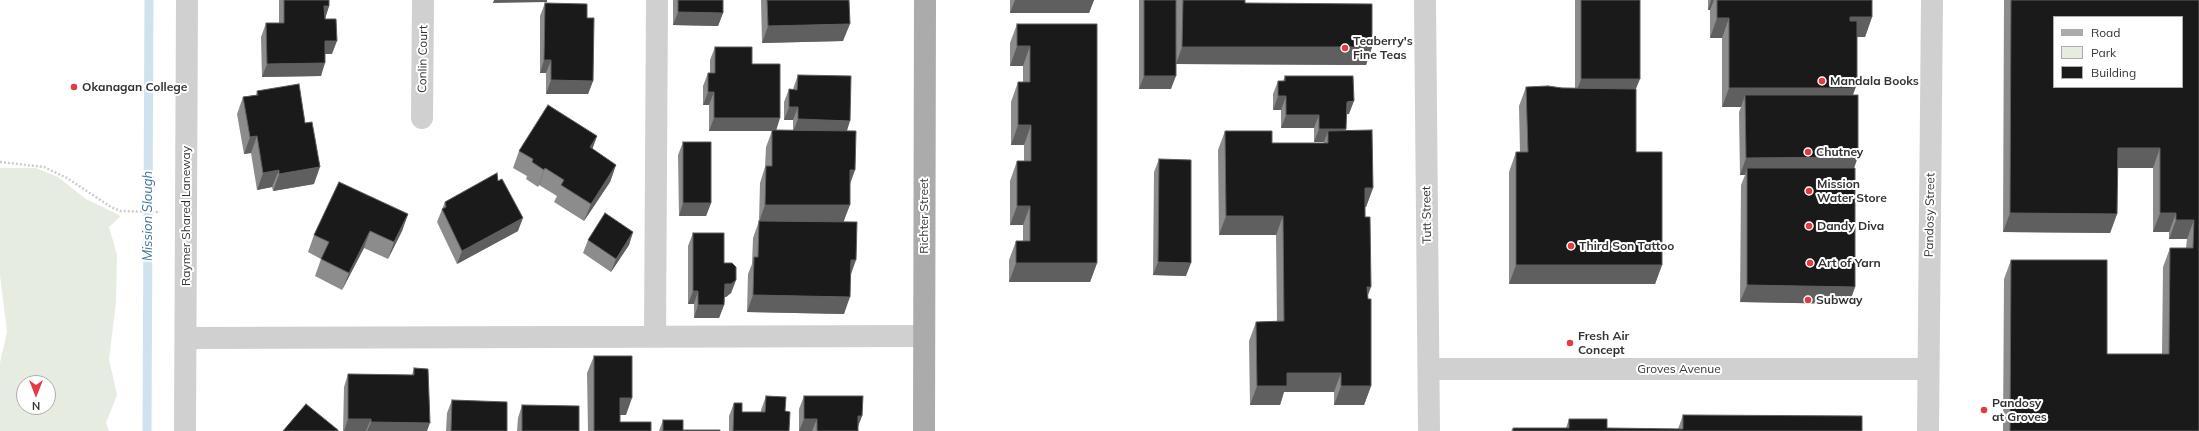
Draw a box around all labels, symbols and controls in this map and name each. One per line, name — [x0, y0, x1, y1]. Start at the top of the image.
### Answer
legend — [2053, 16, 2183, 88]
street label: Conlin Court — [415, 25, 431, 93]
text: Road — [2091, 25, 2120, 40]
place label: Teaberry's Fine Teas — [1353, 34, 1413, 62]
marker: Teaberry's Fine Teas — [1340, 43, 1350, 53]
text: Park — [2091, 45, 2116, 60]
text: Building — [2091, 65, 2136, 80]
place label: Mandala Books — [1830, 74, 1919, 88]
marker: Mandala Books — [1817, 76, 1827, 86]
place label: Okanagan College — [82, 80, 187, 94]
marker: Okanagan College — [69, 82, 79, 92]
place label: Chutney — [1816, 145, 1863, 159]
street label: Raymer Shared Laneway — [179, 146, 193, 286]
marker: Chutney — [1803, 147, 1813, 157]
water label: Mission Slough — [140, 171, 156, 261]
street label: Pandosy Street — [1922, 173, 1938, 257]
place label: Mission Water Store — [1817, 177, 1887, 205]
street label: Richter Street — [917, 178, 931, 254]
street label: Tutt Street — [1419, 186, 1435, 244]
marker: Mission Water Store — [1804, 186, 1814, 196]
place label: Dandy Diva — [1817, 219, 1884, 233]
marker: Dandy Diva — [1804, 221, 1814, 231]
place label: Third Son Tattoo — [1579, 239, 1674, 253]
marker: Third Son Tattoo — [1566, 241, 1576, 251]
place label: Art of Yarn — [1818, 256, 1881, 270]
marker: Art of Yarn — [1805, 258, 1815, 268]
place label: Subway — [1816, 293, 1863, 307]
marker: Subway — [1803, 295, 1813, 305]
place label: Fresh Air Concept — [1578, 329, 1629, 357]
marker: Fresh Air Concept — [1565, 338, 1575, 348]
street label: Groves Avenue — [1637, 362, 1721, 376]
north arrow — [16, 375, 56, 415]
place label: Pandosy at Groves — [1992, 396, 2047, 424]
text: N — [32, 399, 40, 413]
marker: Pandosy at Groves — [1979, 405, 1989, 415]

